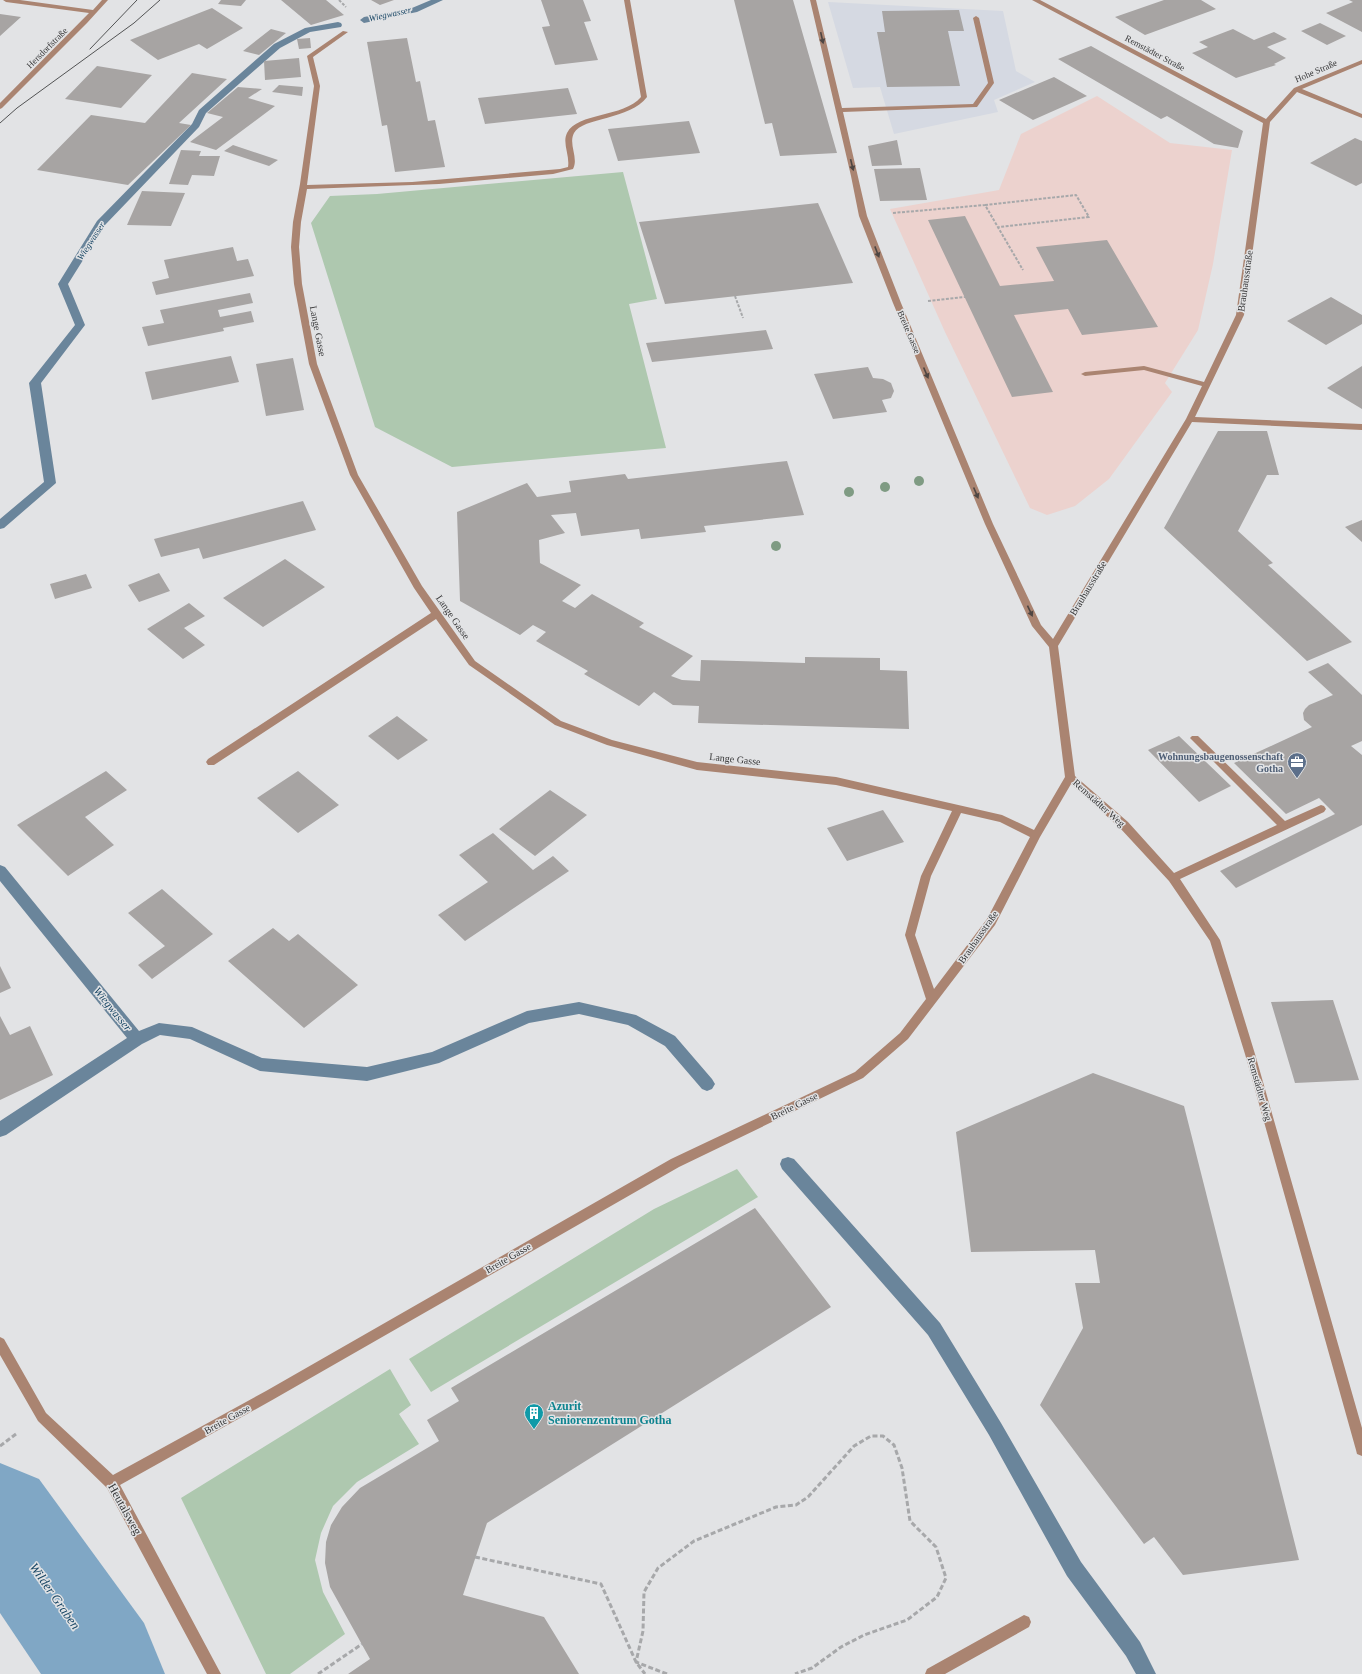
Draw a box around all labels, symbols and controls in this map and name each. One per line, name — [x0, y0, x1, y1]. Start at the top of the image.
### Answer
water label: Wiegwasser — [368, 5, 413, 23]
street label: Hersdorfstraße — [25, 26, 69, 70]
one-way arrow — [819, 32, 825, 44]
street label: Remstädter Straße — [1123, 33, 1187, 73]
street label: Hohe Straße — [1293, 58, 1339, 84]
one-way arrow — [849, 159, 855, 171]
water label: Wiegwasser — [75, 220, 107, 262]
one-way arrow — [874, 247, 880, 259]
street label: Brauhausstraße — [1235, 249, 1255, 312]
street label: Lange Gasse — [308, 305, 328, 358]
street label: Breite Gasse — [895, 309, 923, 355]
one-way arrow — [923, 367, 929, 378]
one-way arrow — [974, 487, 980, 499]
street label: Brauhausstraße — [1067, 558, 1109, 617]
street label: Lange Gasse — [434, 593, 473, 642]
one-way arrow — [1027, 605, 1033, 616]
street label: Lange Gasse — [709, 751, 762, 767]
place label: Wohnungsbaugenossenschaft Gotha — [1158, 751, 1284, 774]
office icon: Wohnungsbaugenossenschaft Gotha — [1286, 751, 1308, 779]
street label: Remstädter Weg — [1071, 777, 1127, 829]
street label: Brauhausstraße — [956, 908, 1001, 965]
water label: Wiegwasser — [92, 985, 135, 1034]
street label: Remstädter Weg — [1246, 1056, 1274, 1122]
street label: Breite Gasse — [769, 1090, 820, 1122]
street label: Breite Gasse — [483, 1240, 533, 1275]
place label: Azurit Seniorenzentrum Gotha — [548, 1399, 671, 1427]
street label: Breite Gasse — [202, 1402, 252, 1436]
building icon: Azurit Seniorenzentrum Gotha — [523, 1402, 545, 1430]
street label: Heutalsweg — [105, 1481, 145, 1537]
water label: Wilder Graben — [27, 1560, 83, 1632]

